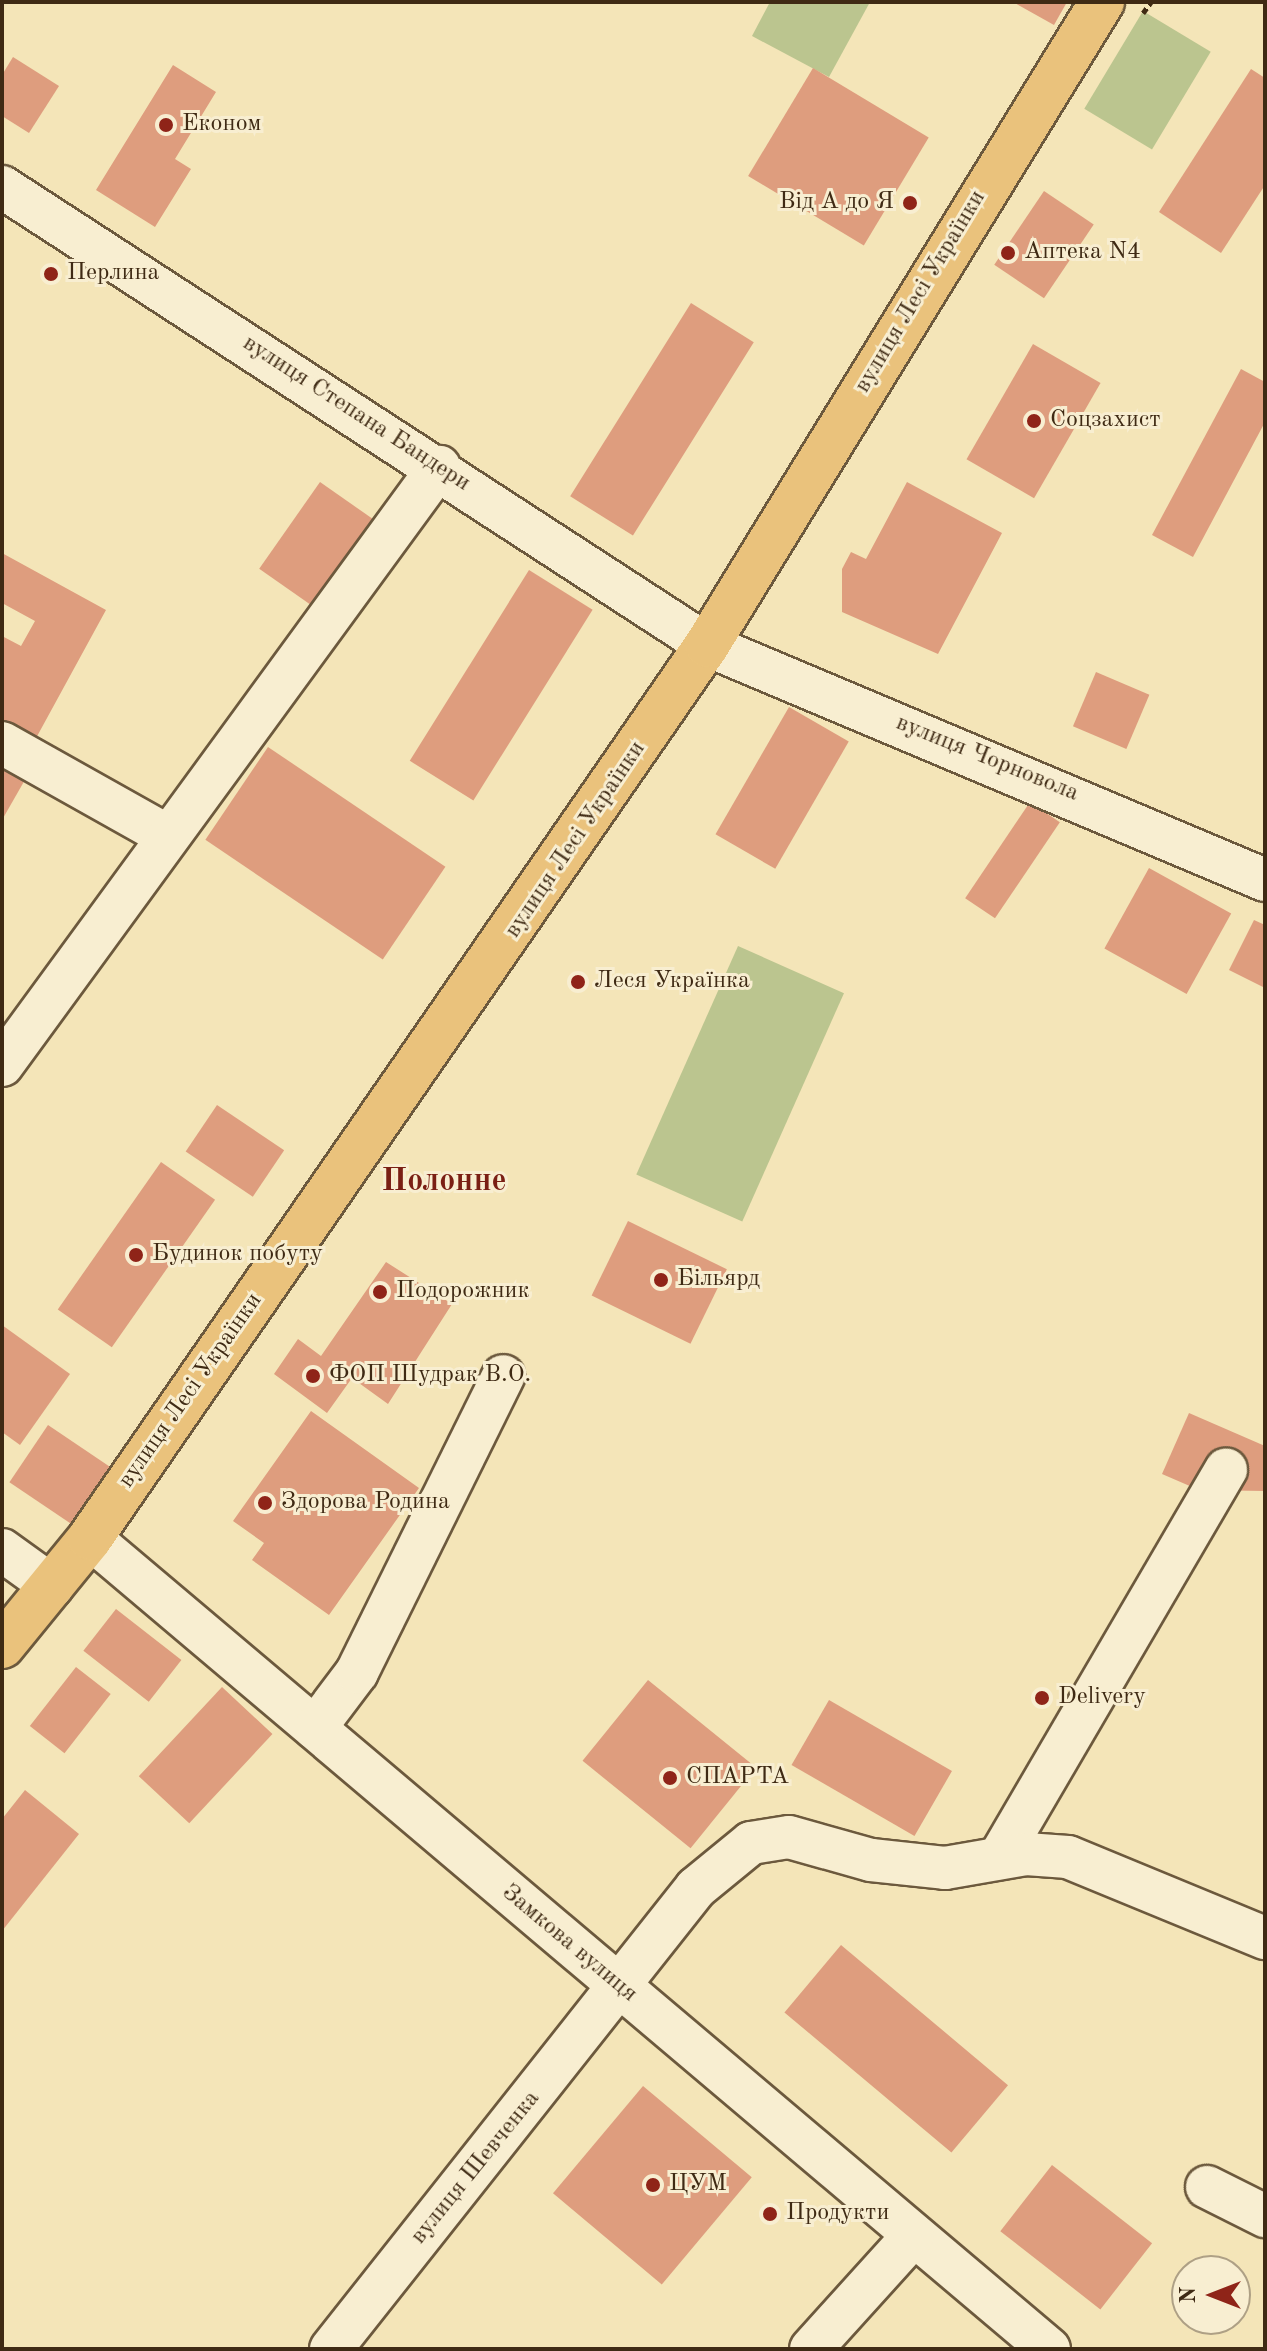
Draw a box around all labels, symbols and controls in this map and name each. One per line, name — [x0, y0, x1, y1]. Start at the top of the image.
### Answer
place label: Економ — [182, 111, 261, 139]
marker: Економ — [157, 116, 175, 134]
street label: вулиця Лесі Українки — [849, 185, 993, 399]
place label: Від А до Я — [779, 189, 894, 217]
marker: Від А до Я — [901, 194, 919, 212]
place label: Аптека N4 — [1024, 239, 1141, 267]
marker: Аптека N4 — [999, 244, 1017, 262]
place label: Перлина — [67, 260, 159, 288]
marker: Перлина — [42, 265, 60, 283]
street label: вулиця Степана Бандери — [237, 330, 475, 498]
place label: Соцзахист — [1050, 407, 1161, 435]
marker: Соцзахист — [1025, 412, 1043, 430]
street label: вулиця Чорновола — [891, 709, 1083, 809]
street label: вулиця Лесі Українки — [499, 736, 653, 944]
place label: Леся Українка — [594, 968, 750, 996]
marker: Леся Українка — [569, 973, 587, 991]
district label: Полонне — [381, 1163, 507, 1201]
place label: Будинок побуту — [152, 1241, 323, 1269]
marker: Будинок побуту — [127, 1246, 145, 1264]
place label: Більярд — [677, 1266, 760, 1294]
marker: Більярд — [652, 1271, 670, 1289]
place label: Подорожник — [396, 1278, 529, 1306]
marker: Подорожник — [371, 1283, 389, 1301]
street label: вулиця Лесі Українки — [113, 1288, 269, 1494]
place label: ФОП Шудрак В.О. — [329, 1362, 531, 1390]
marker: ФОП Шудрак В.О. — [304, 1367, 322, 1385]
place label: Здорова Родина — [281, 1489, 450, 1517]
marker: Здорова Родина — [256, 1494, 274, 1512]
place label: Delivery — [1058, 1684, 1146, 1712]
marker: Delivery — [1033, 1689, 1051, 1707]
place label: СПАРТА — [686, 1764, 789, 1792]
marker: СПАРТА — [661, 1769, 679, 1787]
street label: Замкова вулиця — [495, 1879, 643, 2009]
street label: вулиця Шевченка — [405, 2085, 547, 2251]
place label: ЦУМ — [669, 2171, 727, 2199]
marker: ЦУМ — [644, 2176, 662, 2194]
place label: Продукти — [786, 2200, 889, 2228]
marker: Продукти — [761, 2205, 779, 2223]
north arrow — [1171, 2255, 1251, 2335]
text: N — [1178, 2287, 1200, 2303]

